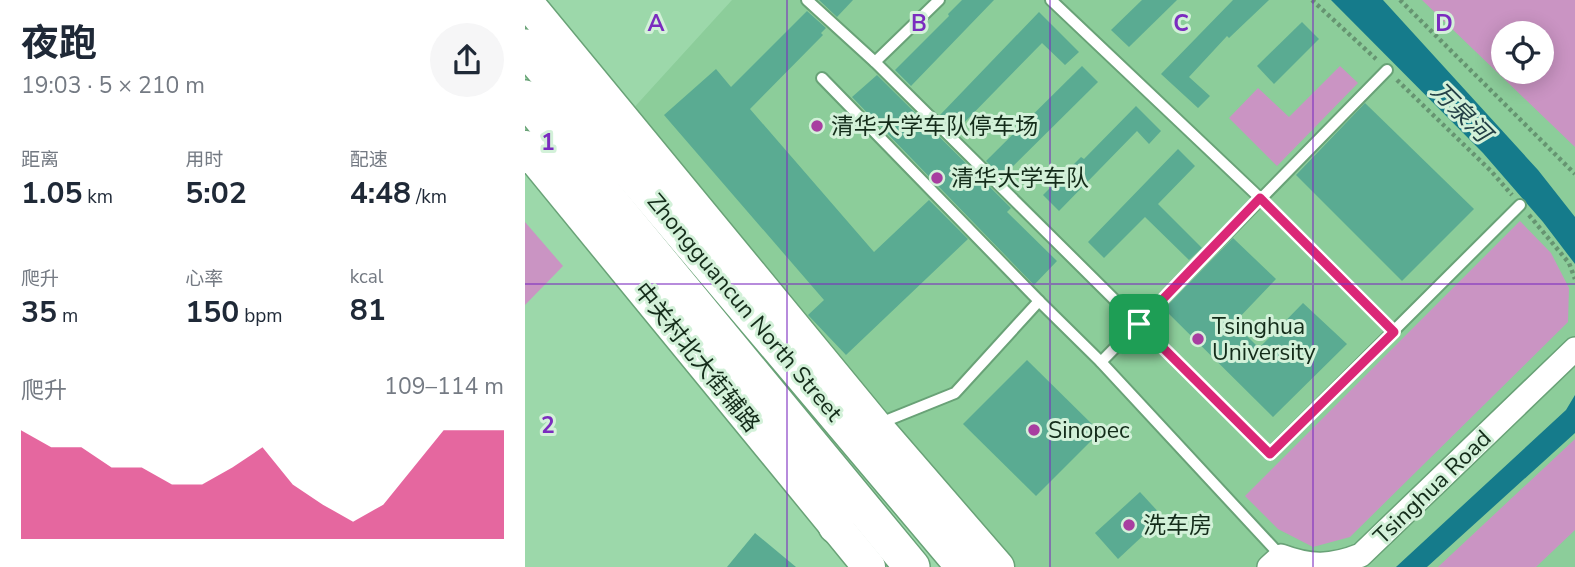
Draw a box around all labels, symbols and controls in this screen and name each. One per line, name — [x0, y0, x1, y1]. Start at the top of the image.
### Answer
text: A — [647, 8, 665, 39]
text: B — [911, 8, 927, 39]
text: C — [1173, 8, 1189, 39]
text: D — [1435, 8, 1453, 39]
text: 夜跑 — [21, 18, 97, 69]
map controls — [1491, 21, 1554, 84]
button: locate — [1491, 21, 1554, 84]
button: share — [430, 23, 504, 97]
text: 19:03 · 5 × 210 m — [21, 70, 205, 101]
water label: 万泉河 — [1424, 75, 1501, 152]
place label: 清华大学车队停车场 — [831, 111, 1038, 142]
marker: 清华大学车队停车场 — [809, 118, 825, 134]
text: 1 — [541, 127, 555, 158]
text: 距离 — [21, 147, 59, 173]
text: 用时 — [185, 147, 223, 173]
text: 配速 — [350, 147, 388, 173]
place label: 清华大学车队 — [951, 163, 1089, 194]
marker: 清华大学车队 — [929, 170, 945, 186]
text: 1.05 — [21, 173, 82, 214]
text: 5:02 — [185, 173, 247, 214]
text: 4:48 — [350, 173, 411, 214]
text: km — [82, 184, 113, 210]
text: /km — [411, 184, 447, 210]
street label: Zhongguancun North Street — [640, 187, 850, 429]
text: kcal — [350, 264, 383, 290]
text: 爬升 — [21, 266, 59, 292]
text: 心率 — [185, 266, 223, 292]
street label: 中关村北大街辅路 — [627, 276, 767, 439]
text: 81 — [350, 290, 386, 331]
text: 35 — [21, 292, 57, 333]
text: 150 — [185, 292, 239, 333]
pin — [1109, 294, 1169, 354]
text: m — [57, 303, 78, 329]
text: bpm — [239, 303, 283, 329]
icon: arrive — [1120, 305, 1158, 343]
place label: Tsinghua University — [1212, 311, 1316, 368]
marker: Tsinghua University — [1190, 331, 1206, 347]
text: 109–114 m — [384, 371, 504, 402]
text: 爬升 — [21, 375, 67, 406]
text: 2 — [541, 410, 555, 441]
place label: Sinopec — [1048, 415, 1130, 446]
marker: Sinopec — [1026, 422, 1042, 438]
street label: Tsinghua Road — [1367, 423, 1498, 552]
place label: 洗车房 — [1143, 510, 1212, 541]
marker: 洗车房 — [1121, 517, 1137, 533]

